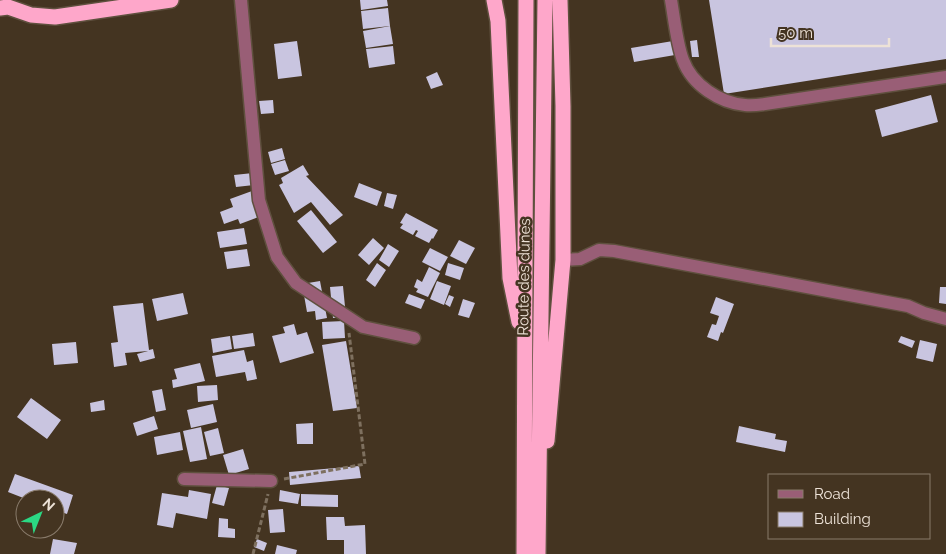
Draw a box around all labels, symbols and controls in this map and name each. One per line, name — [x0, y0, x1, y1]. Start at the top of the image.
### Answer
scale bar — [771, 15, 888, 47]
text: 50 m — [778, 24, 813, 42]
street label: Route des dunes — [514, 218, 534, 336]
legend — [768, 474, 931, 539]
text: Road — [814, 485, 850, 503]
north arrow — [15, 489, 65, 539]
text: N — [40, 495, 58, 514]
text: Building — [814, 510, 871, 528]

